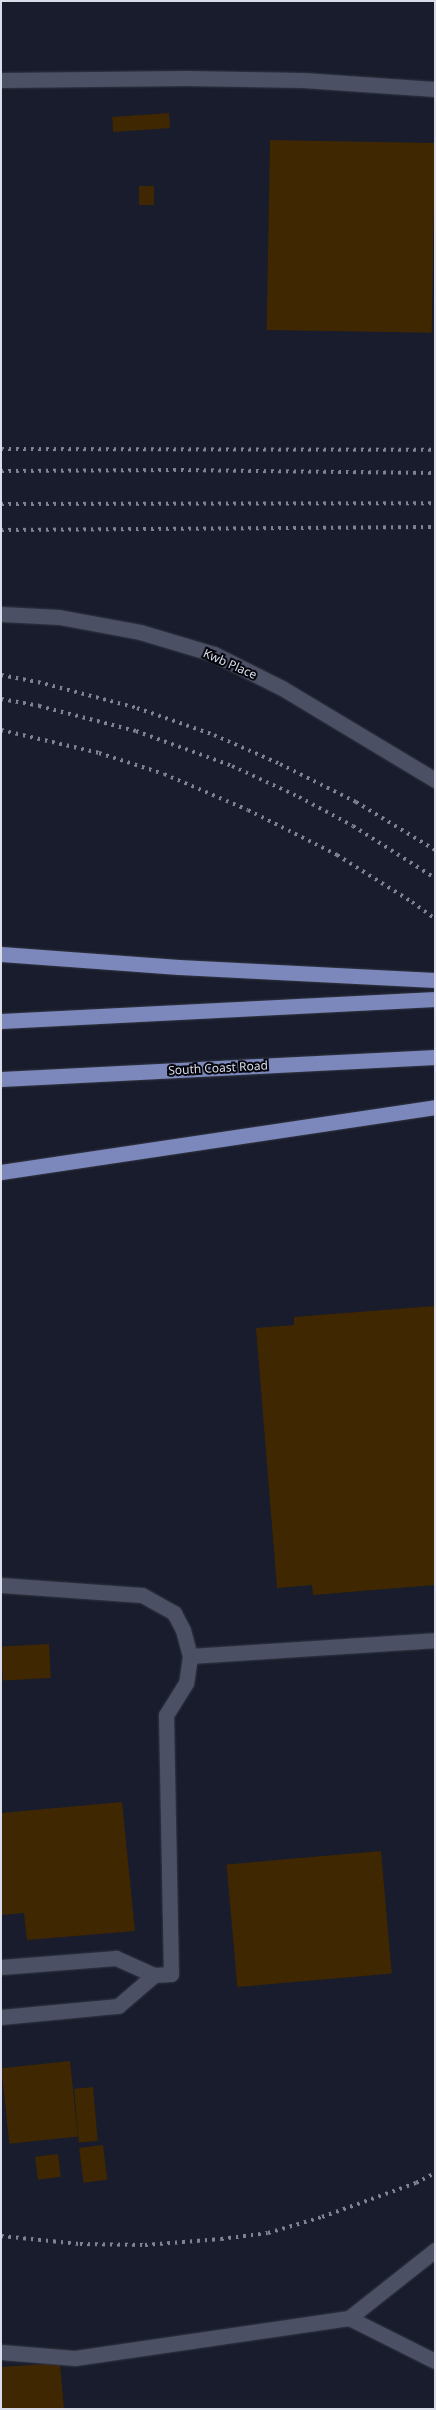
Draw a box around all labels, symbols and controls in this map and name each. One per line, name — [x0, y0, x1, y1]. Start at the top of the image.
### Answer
street label: Kwb Place — [201, 646, 259, 682]
street label: South Coast Road — [168, 1058, 268, 1078]

